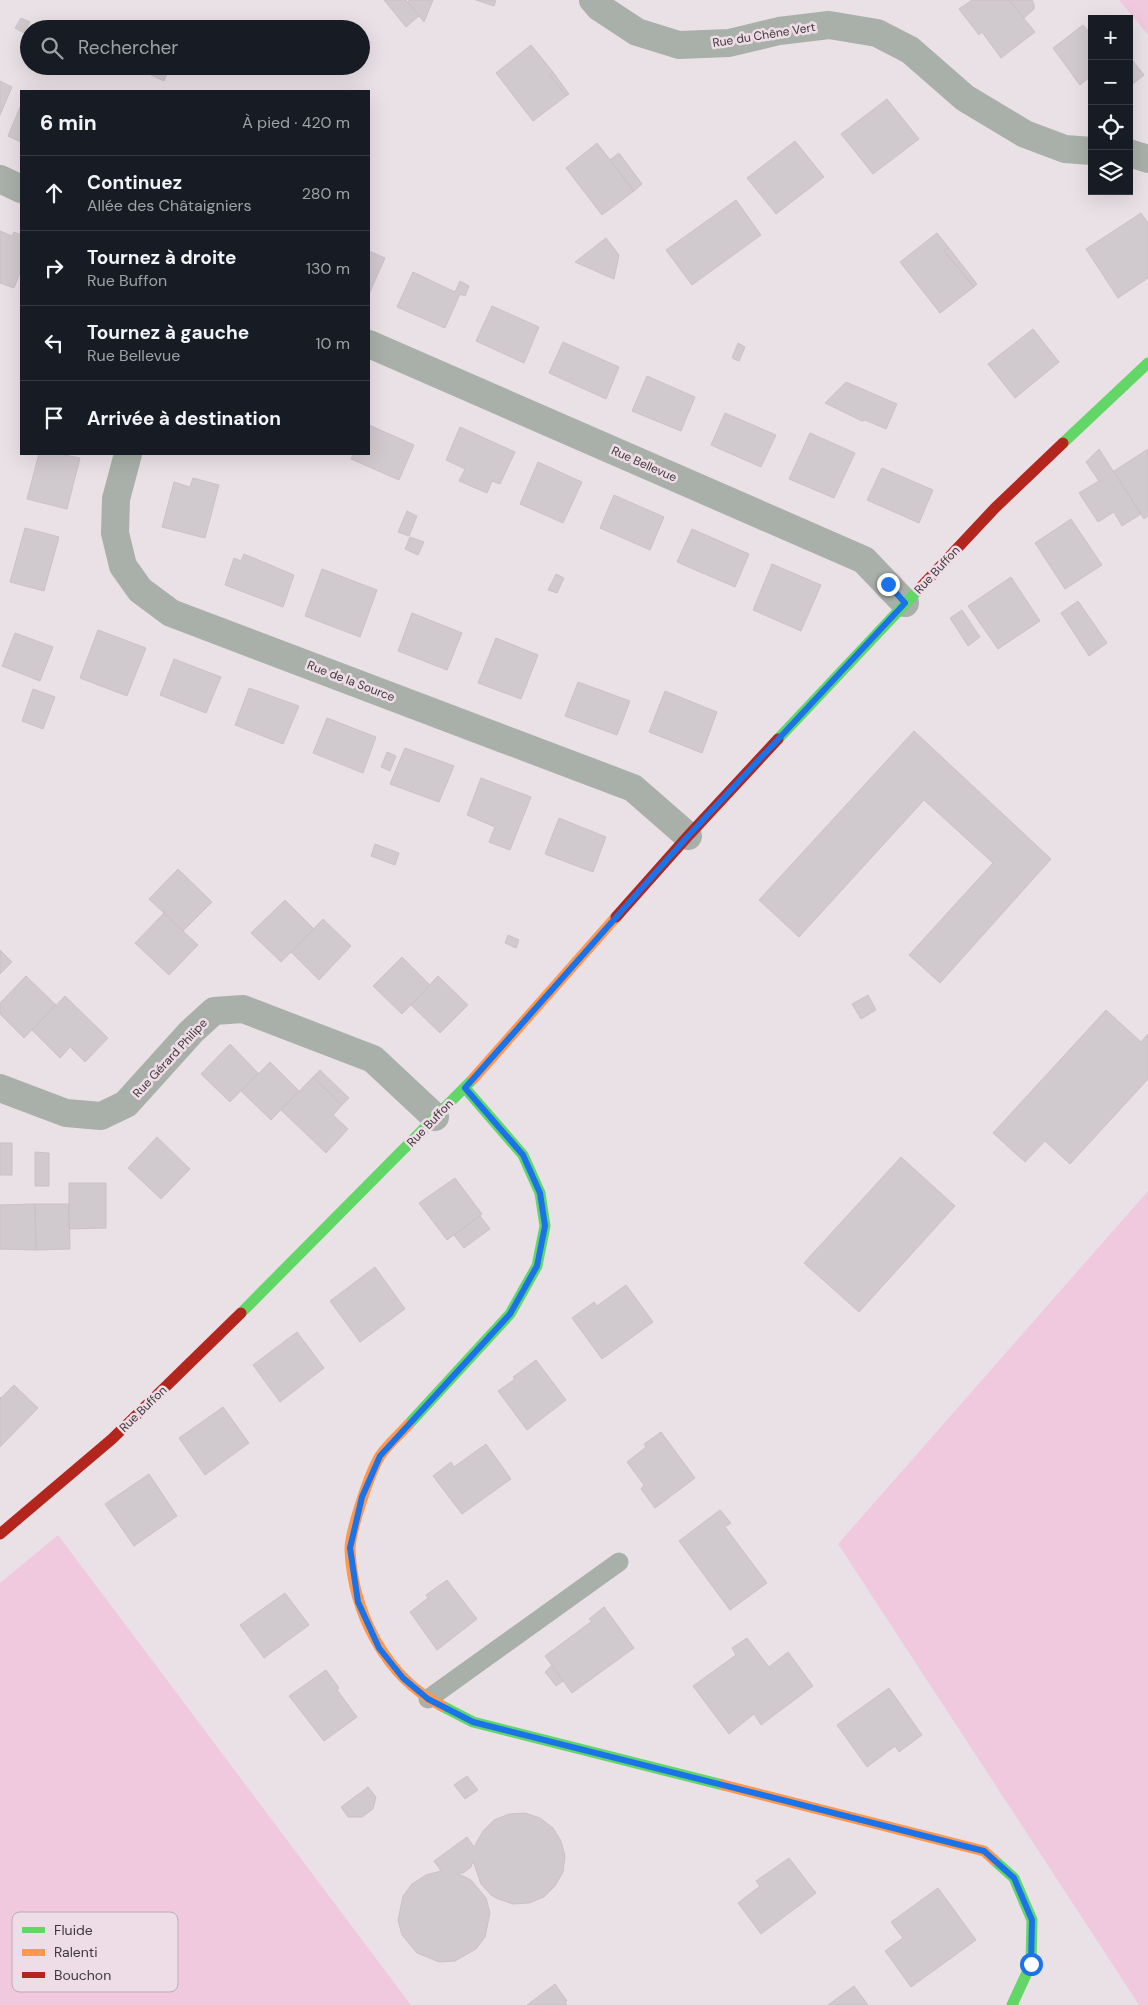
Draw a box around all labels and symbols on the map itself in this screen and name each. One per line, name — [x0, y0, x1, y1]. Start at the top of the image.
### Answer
street label: Rue du Chêne Vert — [711, 19, 817, 51]
street label: Rue Bellevue — [609, 442, 679, 486]
street label: Rue Buffon — [911, 543, 963, 597]
route end — [877, 573, 900, 596]
street label: Rue de la Source — [305, 657, 397, 705]
street label: Rue Gérard Philipe — [129, 1015, 211, 1101]
street label: Rue Buffon — [403, 1096, 457, 1150]
street label: Rue Buffon — [116, 1382, 170, 1436]
legend — [12, 1912, 178, 1992]
text: Fluide — [54, 1921, 93, 1939]
text: Ralenti — [54, 1943, 98, 1961]
route start — [1020, 1953, 1043, 1976]
text: Bouchon — [54, 1966, 111, 1984]

